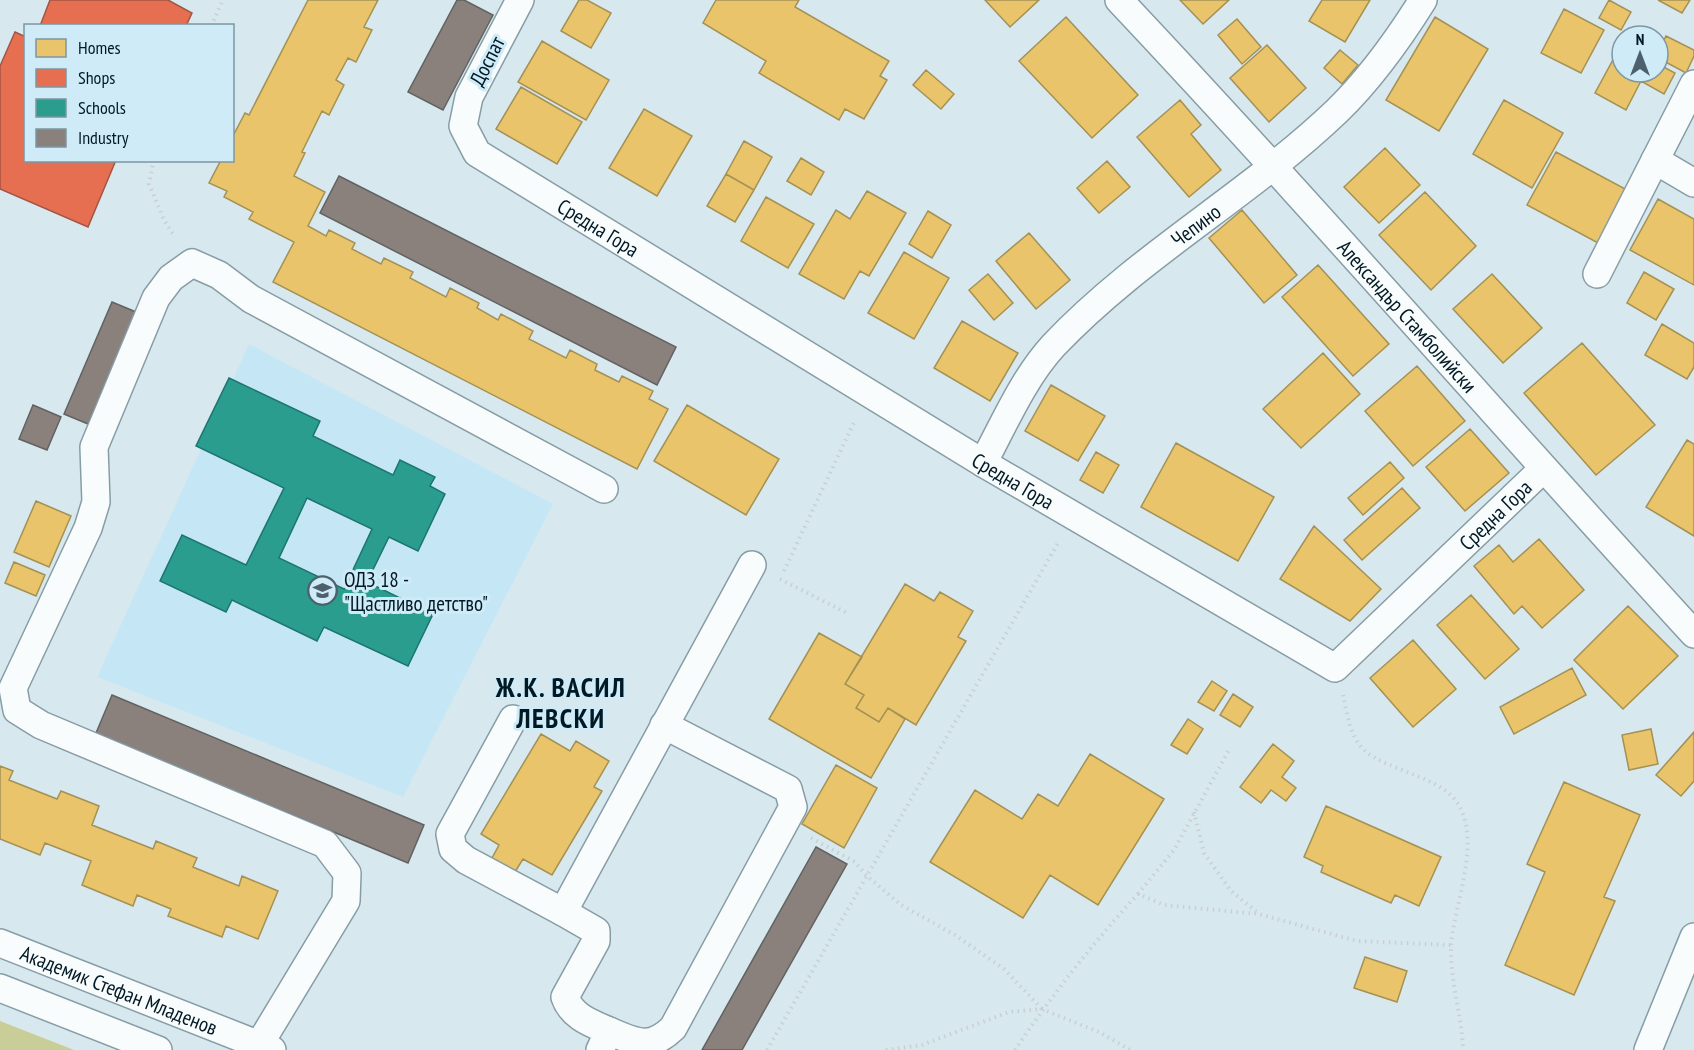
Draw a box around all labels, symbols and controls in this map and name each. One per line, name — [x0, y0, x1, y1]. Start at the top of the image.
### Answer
legend — [24, 24, 234, 162]
north arrow — [1610, 24, 1670, 84]
text: N — [1636, 29, 1644, 49]
street label: Доспат — [463, 32, 511, 90]
text: Homes — [78, 36, 121, 59]
text: Shops — [78, 66, 115, 89]
text: Schools — [78, 96, 126, 119]
text: Industry — [78, 126, 129, 149]
street label: Средна Гора — [553, 192, 644, 263]
street label: Чепино — [1165, 198, 1226, 252]
street label: Александър Стамболийски — [1332, 234, 1483, 398]
street label: Средна Гора — [967, 446, 1059, 515]
street label: Средна Гора — [1453, 474, 1537, 556]
place label: ОДЗ 18 - "Щастливо детство" — [344, 566, 488, 617]
school or university icon: ОДЗ 18 - "Щастливо детство" — [307, 575, 339, 607]
district label: Ж.К. ВАСИЛ ЛЕВСКИ — [495, 670, 626, 735]
street label: Академик Стефан Младенов — [17, 939, 221, 1041]

